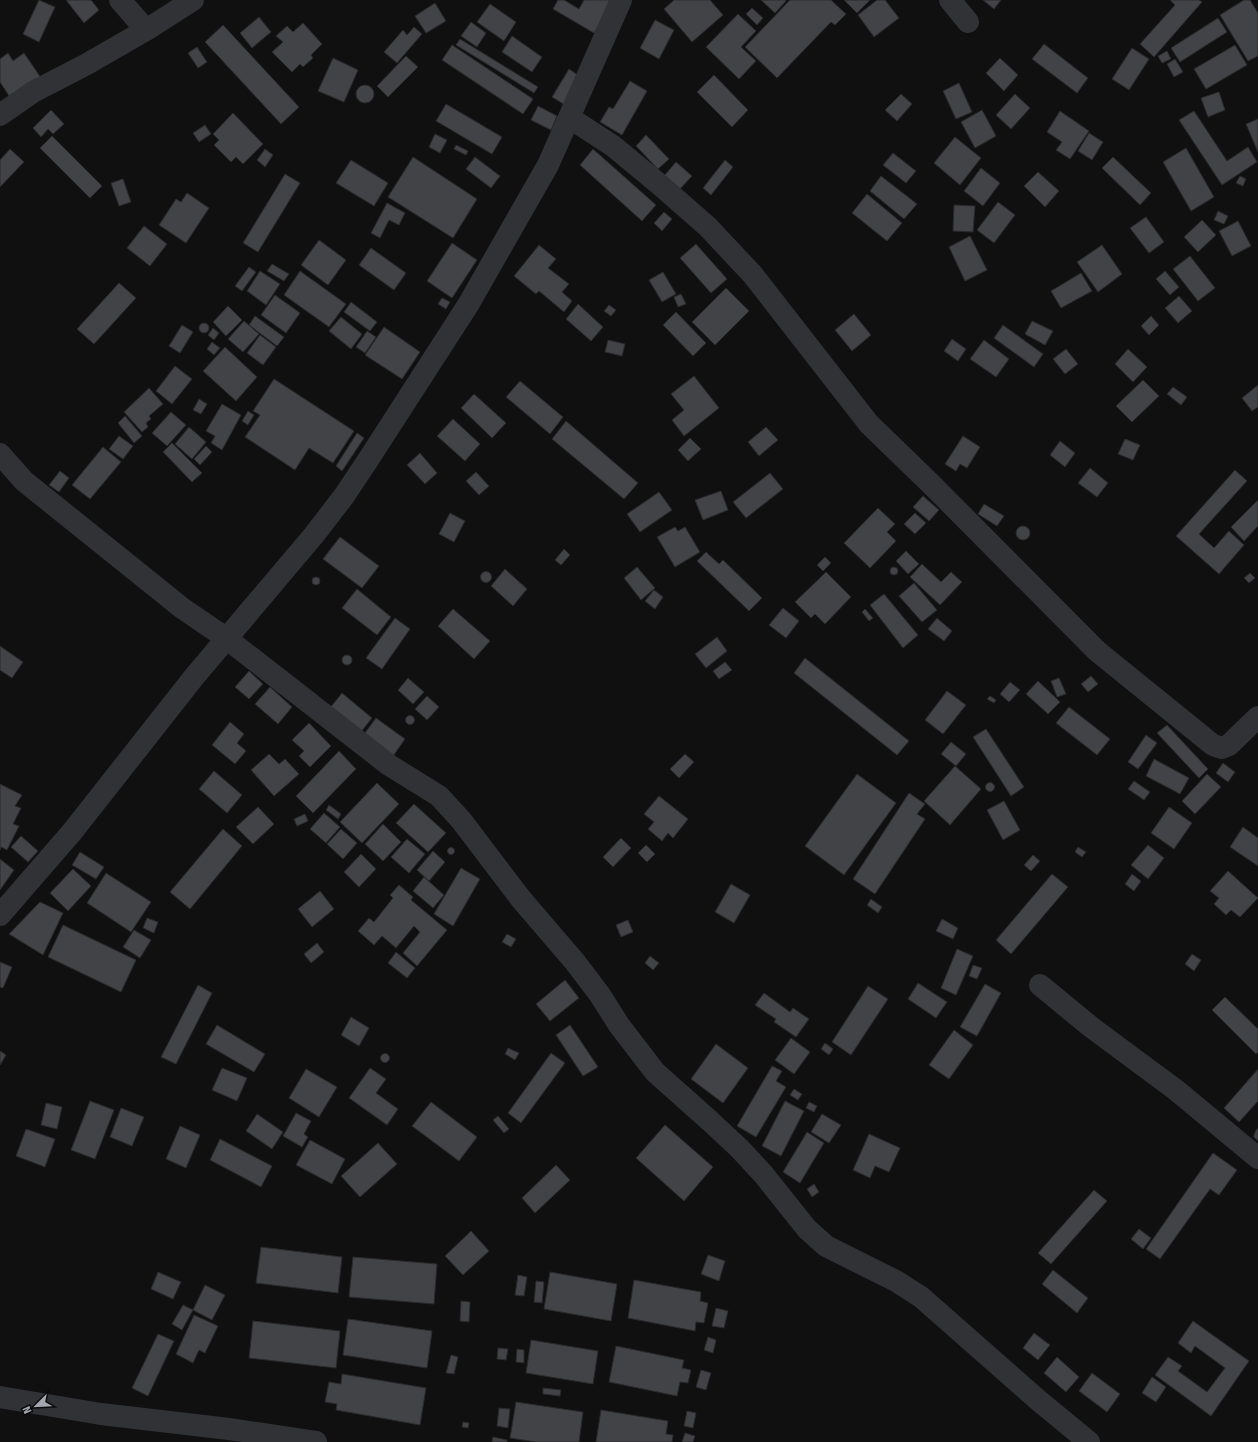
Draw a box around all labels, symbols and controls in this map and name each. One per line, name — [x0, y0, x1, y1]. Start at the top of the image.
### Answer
north arrow — [16, 1386, 56, 1426]
text: N — [20, 1404, 35, 1416]

